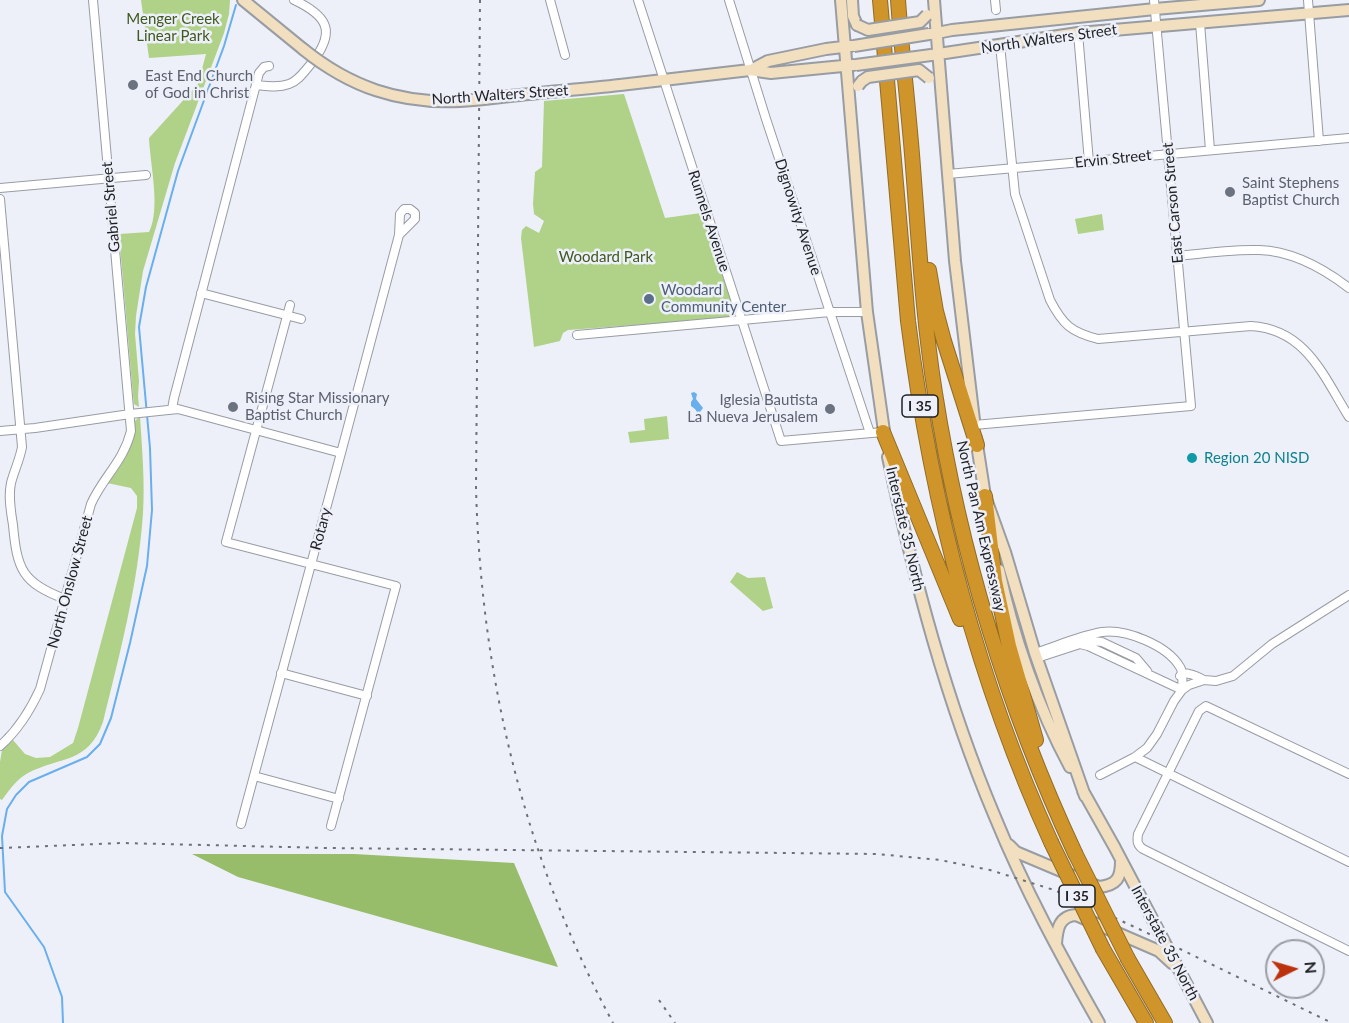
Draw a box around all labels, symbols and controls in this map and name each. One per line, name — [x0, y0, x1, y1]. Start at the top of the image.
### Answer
park label: Menger Creek Linear Park — [126, 10, 220, 45]
street label: North Walters Street — [980, 21, 1118, 57]
place label: East End Church of God in Christ — [145, 67, 253, 102]
marker: East End Church of God in Christ — [126, 78, 140, 92]
street label: North Walters Street — [431, 81, 569, 109]
street label: East Carson Street — [1159, 142, 1187, 264]
street label: Ervin Street — [1074, 146, 1152, 172]
street label: Dignowity Avenue — [771, 156, 825, 278]
street label: Gabriel Street — [98, 161, 124, 253]
street label: Runnels Avenue — [684, 168, 734, 274]
place label: Saint Stephens Baptist Church — [1242, 174, 1340, 209]
marker: Saint Stephens Baptist Church — [1223, 185, 1237, 199]
park label: Woodard Park — [559, 248, 653, 266]
place label: Woodard Community Center — [661, 281, 786, 316]
marker: Woodard Community Center — [642, 292, 656, 306]
place label: Rising Star Missionary Baptist Church — [245, 389, 389, 424]
place label: Iglesia Bautista La Nueva Jerusalem — [687, 391, 818, 426]
road number: I 35 — [902, 395, 938, 417]
marker: Rising Star Missionary Baptist Church — [226, 400, 240, 414]
marker: Iglesia Bautista La Nueva Jerusalem — [823, 402, 837, 416]
street label: North Pan Am Expressway — [953, 439, 1009, 613]
place label: Region 20 NISD — [1204, 449, 1309, 467]
marker: Region 20 NISD — [1185, 451, 1199, 465]
street label: Interstate 35 North — [882, 465, 928, 593]
street label: Rotary — [307, 506, 335, 552]
street label: North Onslow Street — [44, 514, 96, 650]
street label: Interstate 35 North — [1127, 882, 1203, 1004]
road number: I 35 — [1059, 885, 1095, 907]
north arrow — [1265, 939, 1325, 999]
text: N — [1301, 961, 1321, 975]

